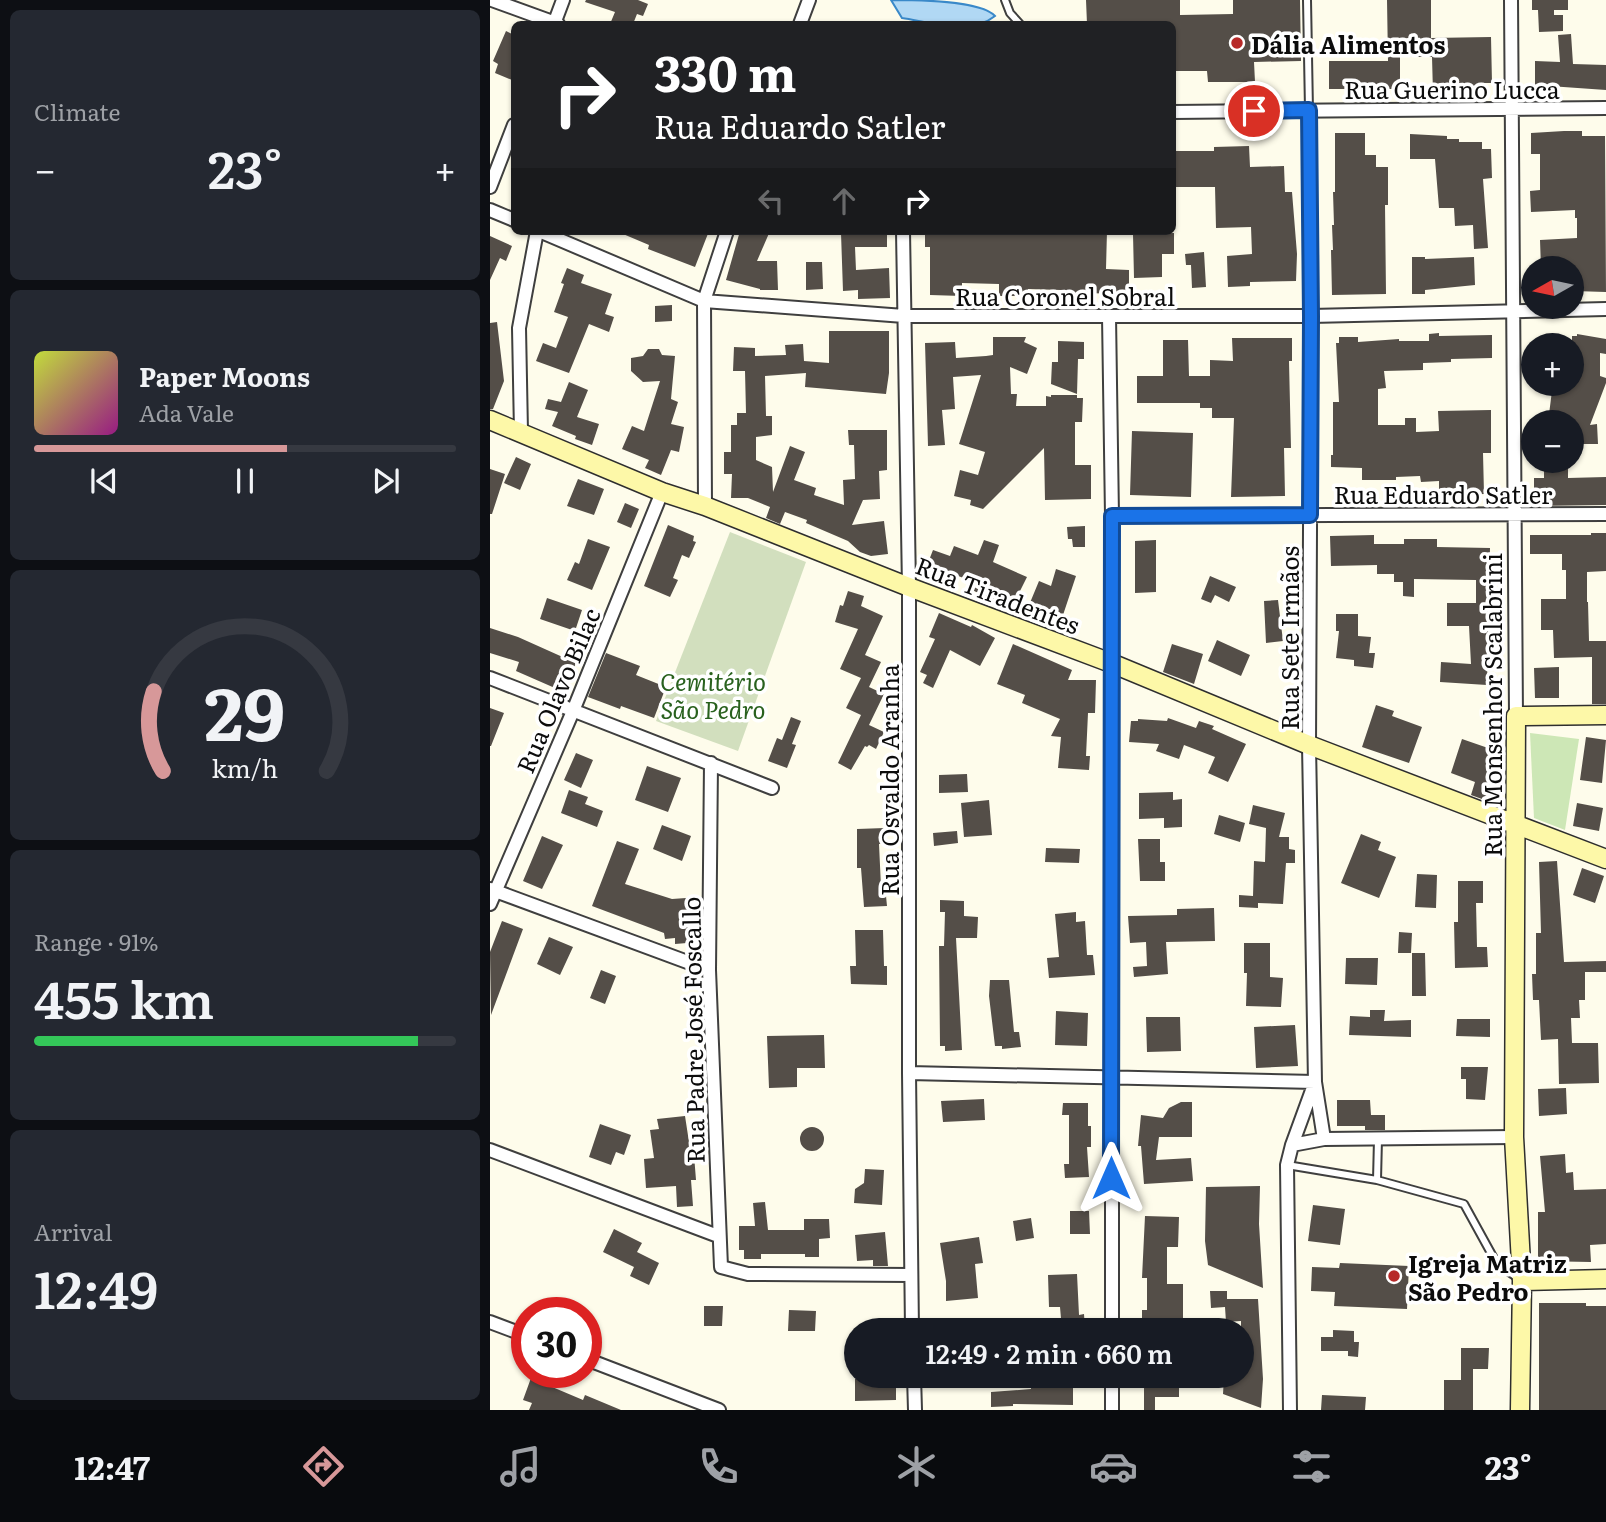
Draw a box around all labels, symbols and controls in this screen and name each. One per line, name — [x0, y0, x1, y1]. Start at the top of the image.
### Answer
place label: Dália Alimentos — [1251, 26, 1445, 61]
text: 330 m — [654, 34, 797, 107]
marker: Dália Alimentos — [1229, 35, 1245, 51]
icon: right — [539, 49, 630, 140]
street label: Rua Guerino Lucca — [1344, 71, 1560, 106]
pin — [1224, 81, 1284, 141]
icon: arrive — [1235, 92, 1273, 130]
text: Climate — [34, 94, 120, 128]
text: Rua Eduardo Satler — [654, 101, 946, 149]
text: 23° — [208, 128, 282, 205]
text: − — [34, 139, 56, 196]
text: + — [434, 139, 456, 196]
icon: left — [752, 182, 790, 220]
icon: ahead — [825, 182, 863, 220]
icon: right — [898, 182, 936, 220]
north arrow — [1521, 256, 1584, 318]
map controls — [1521, 256, 1584, 473]
street label: Rua Coronel Sobral — [955, 278, 1175, 313]
button: + — [1521, 333, 1584, 396]
text: Paper Moons — [139, 356, 310, 395]
text: Ada Vale — [139, 395, 234, 429]
button: − — [1521, 410, 1584, 473]
icon: previous — [85, 462, 123, 500]
icon: pause — [226, 462, 264, 500]
icon: next — [367, 462, 405, 500]
street label: Rua Eduardo Satler — [1334, 476, 1553, 511]
street label: Rua Sete Irmãos — [1271, 546, 1306, 730]
street label: Rua Tiradentes — [911, 547, 1085, 641]
street label: Rua Monsenhor Scalabrini — [1474, 553, 1509, 857]
street label: Rua Olavo Bilac — [506, 602, 608, 778]
text: 29 — [204, 655, 286, 763]
park label: Cemitério São Pedro — [660, 663, 766, 726]
street label: Rua Osvaldo Aranha — [871, 664, 906, 896]
text: km/h — [212, 749, 278, 786]
street label: Rua Padre José Foscallo — [672, 896, 712, 1164]
text: Range · 91% — [34, 924, 158, 958]
text: 455 km — [34, 958, 214, 1035]
position arrow — [1074, 1141, 1148, 1215]
text: Arrival — [34, 1214, 113, 1248]
place label: Igreja Matriz São Pedro — [1408, 1245, 1567, 1308]
text: 12:49 — [34, 1248, 158, 1325]
marker: Igreja Matriz São Pedro — [1386, 1268, 1402, 1284]
speed limit sign: 30 — [511, 1297, 602, 1388]
text: 12:49 · 2 min · 660 m — [925, 1333, 1173, 1372]
text: 12:47 — [74, 1442, 150, 1490]
icon: directions — [299, 1442, 348, 1491]
icon: music — [496, 1442, 545, 1491]
icon: phone — [694, 1442, 743, 1491]
icon: climate — [892, 1442, 941, 1491]
icon: car — [1089, 1442, 1138, 1491]
icon: filters — [1287, 1442, 1336, 1491]
text: 23° — [1485, 1442, 1532, 1490]

